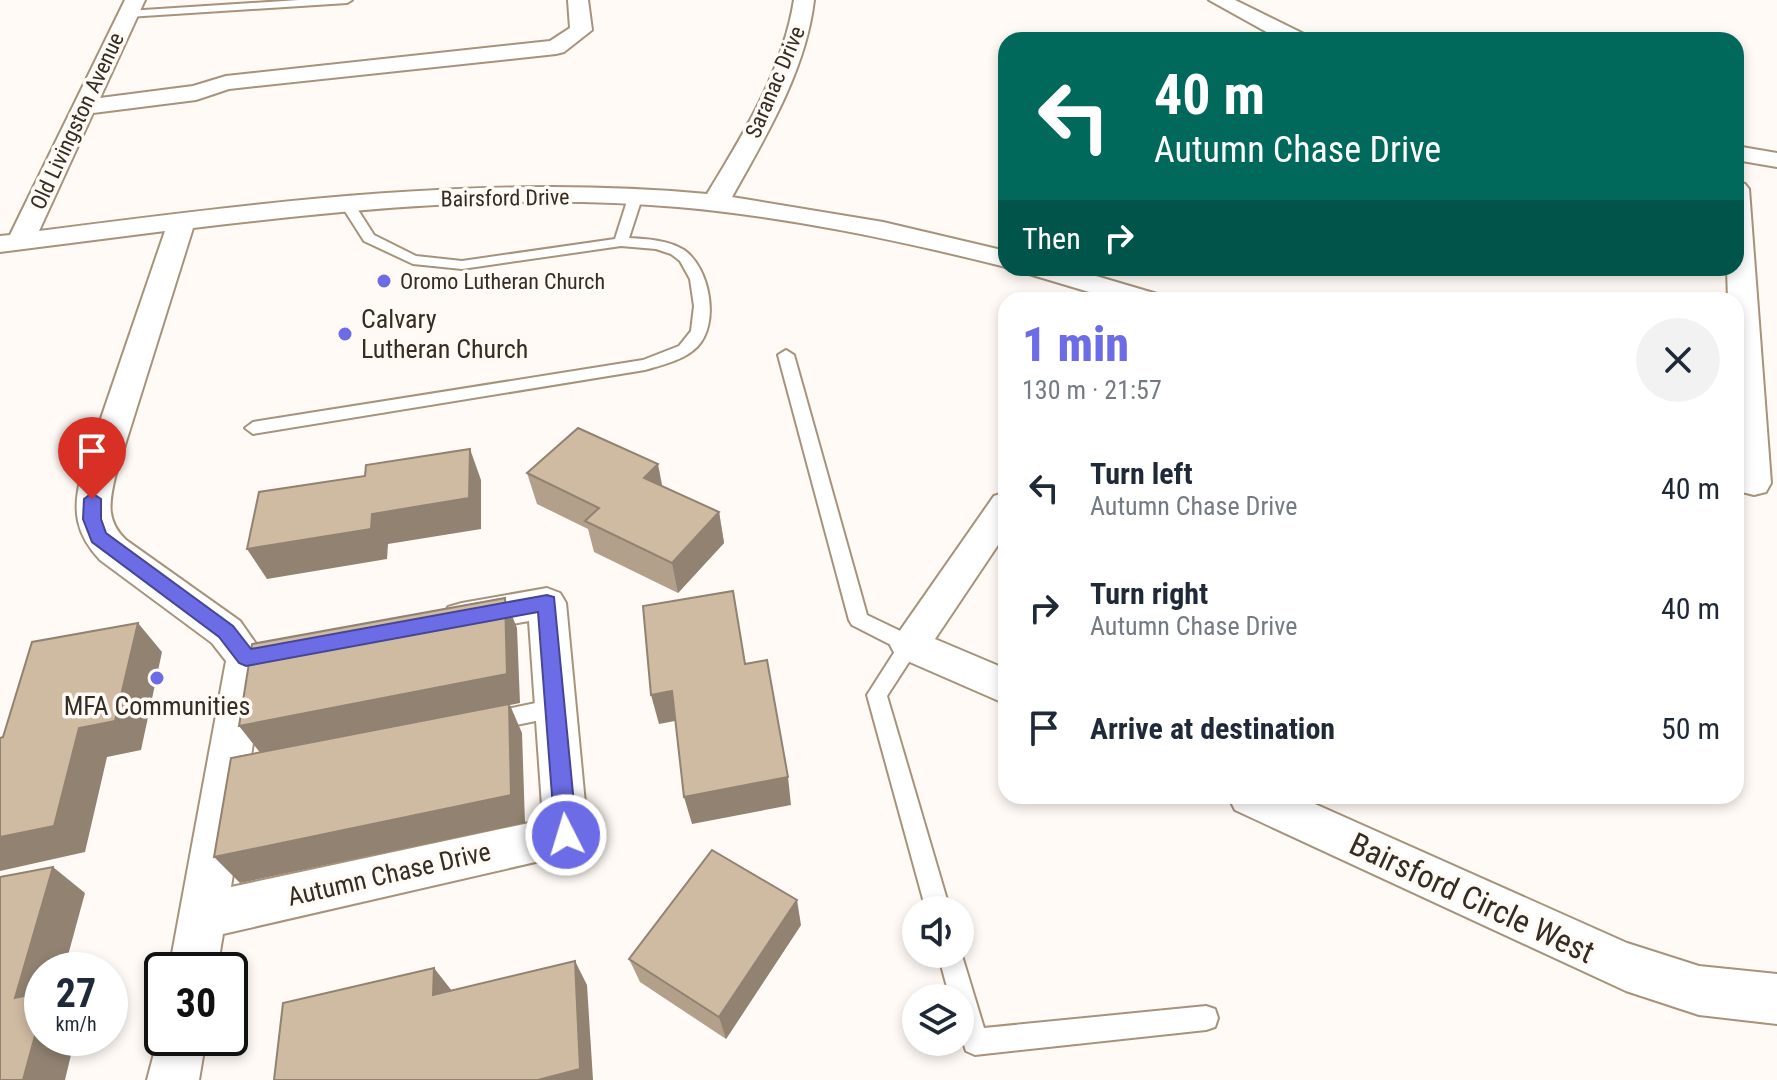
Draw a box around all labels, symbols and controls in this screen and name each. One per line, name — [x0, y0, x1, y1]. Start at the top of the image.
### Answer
street label: Saranac Drive — [740, 22, 810, 142]
street label: Old Livingston Avenue — [25, 29, 129, 213]
text: 40 m — [1154, 62, 1265, 128]
icon: left — [1022, 64, 1126, 168]
text: Autumn Chase Drive — [1154, 129, 1441, 171]
street label: Bairsford Drive — [440, 184, 570, 212]
icon: right — [1097, 216, 1141, 260]
text: Then — [1022, 221, 1081, 256]
place label: Oromo Lutheran Church — [400, 269, 605, 294]
marker: Oromo Lutheran Church — [375, 272, 393, 290]
place label: Calvary Lutheran Church — [361, 304, 528, 364]
text: 1 min — [1022, 316, 1129, 373]
button: close — [1636, 318, 1720, 402]
marker: Calvary Lutheran Church — [336, 325, 354, 343]
text: 130 m · 21:57 — [1022, 375, 1162, 405]
pin — [58, 417, 126, 499]
icon: arrive — [70, 429, 114, 473]
text: Turn left — [1090, 456, 1193, 491]
icon: left — [1022, 466, 1066, 510]
text: 40 m — [1661, 471, 1720, 506]
text: Autumn Chase Drive — [1090, 491, 1297, 521]
text: Turn right — [1090, 576, 1208, 611]
icon: right — [1022, 586, 1066, 630]
text: 40 m — [1661, 591, 1720, 626]
text: Autumn Chase Drive — [1090, 611, 1297, 641]
marker: MFA Communities — [148, 669, 166, 687]
place label: MFA Communities — [64, 691, 250, 721]
icon: arrive — [1022, 706, 1066, 750]
text: Arrive at destination — [1090, 711, 1335, 746]
text: 50 m — [1661, 711, 1720, 746]
position arrow — [524, 793, 608, 877]
street label: Bairsford Circle West — [1344, 825, 1600, 971]
street label: Autumn Chase Drive — [285, 836, 493, 912]
map controls — [902, 896, 974, 1056]
button: sound — [902, 896, 974, 968]
speed limit sign: 30 — [144, 952, 248, 1056]
text: 27 — [56, 970, 96, 1017]
button: layers — [902, 984, 974, 1056]
text: km/h — [55, 1012, 97, 1036]

